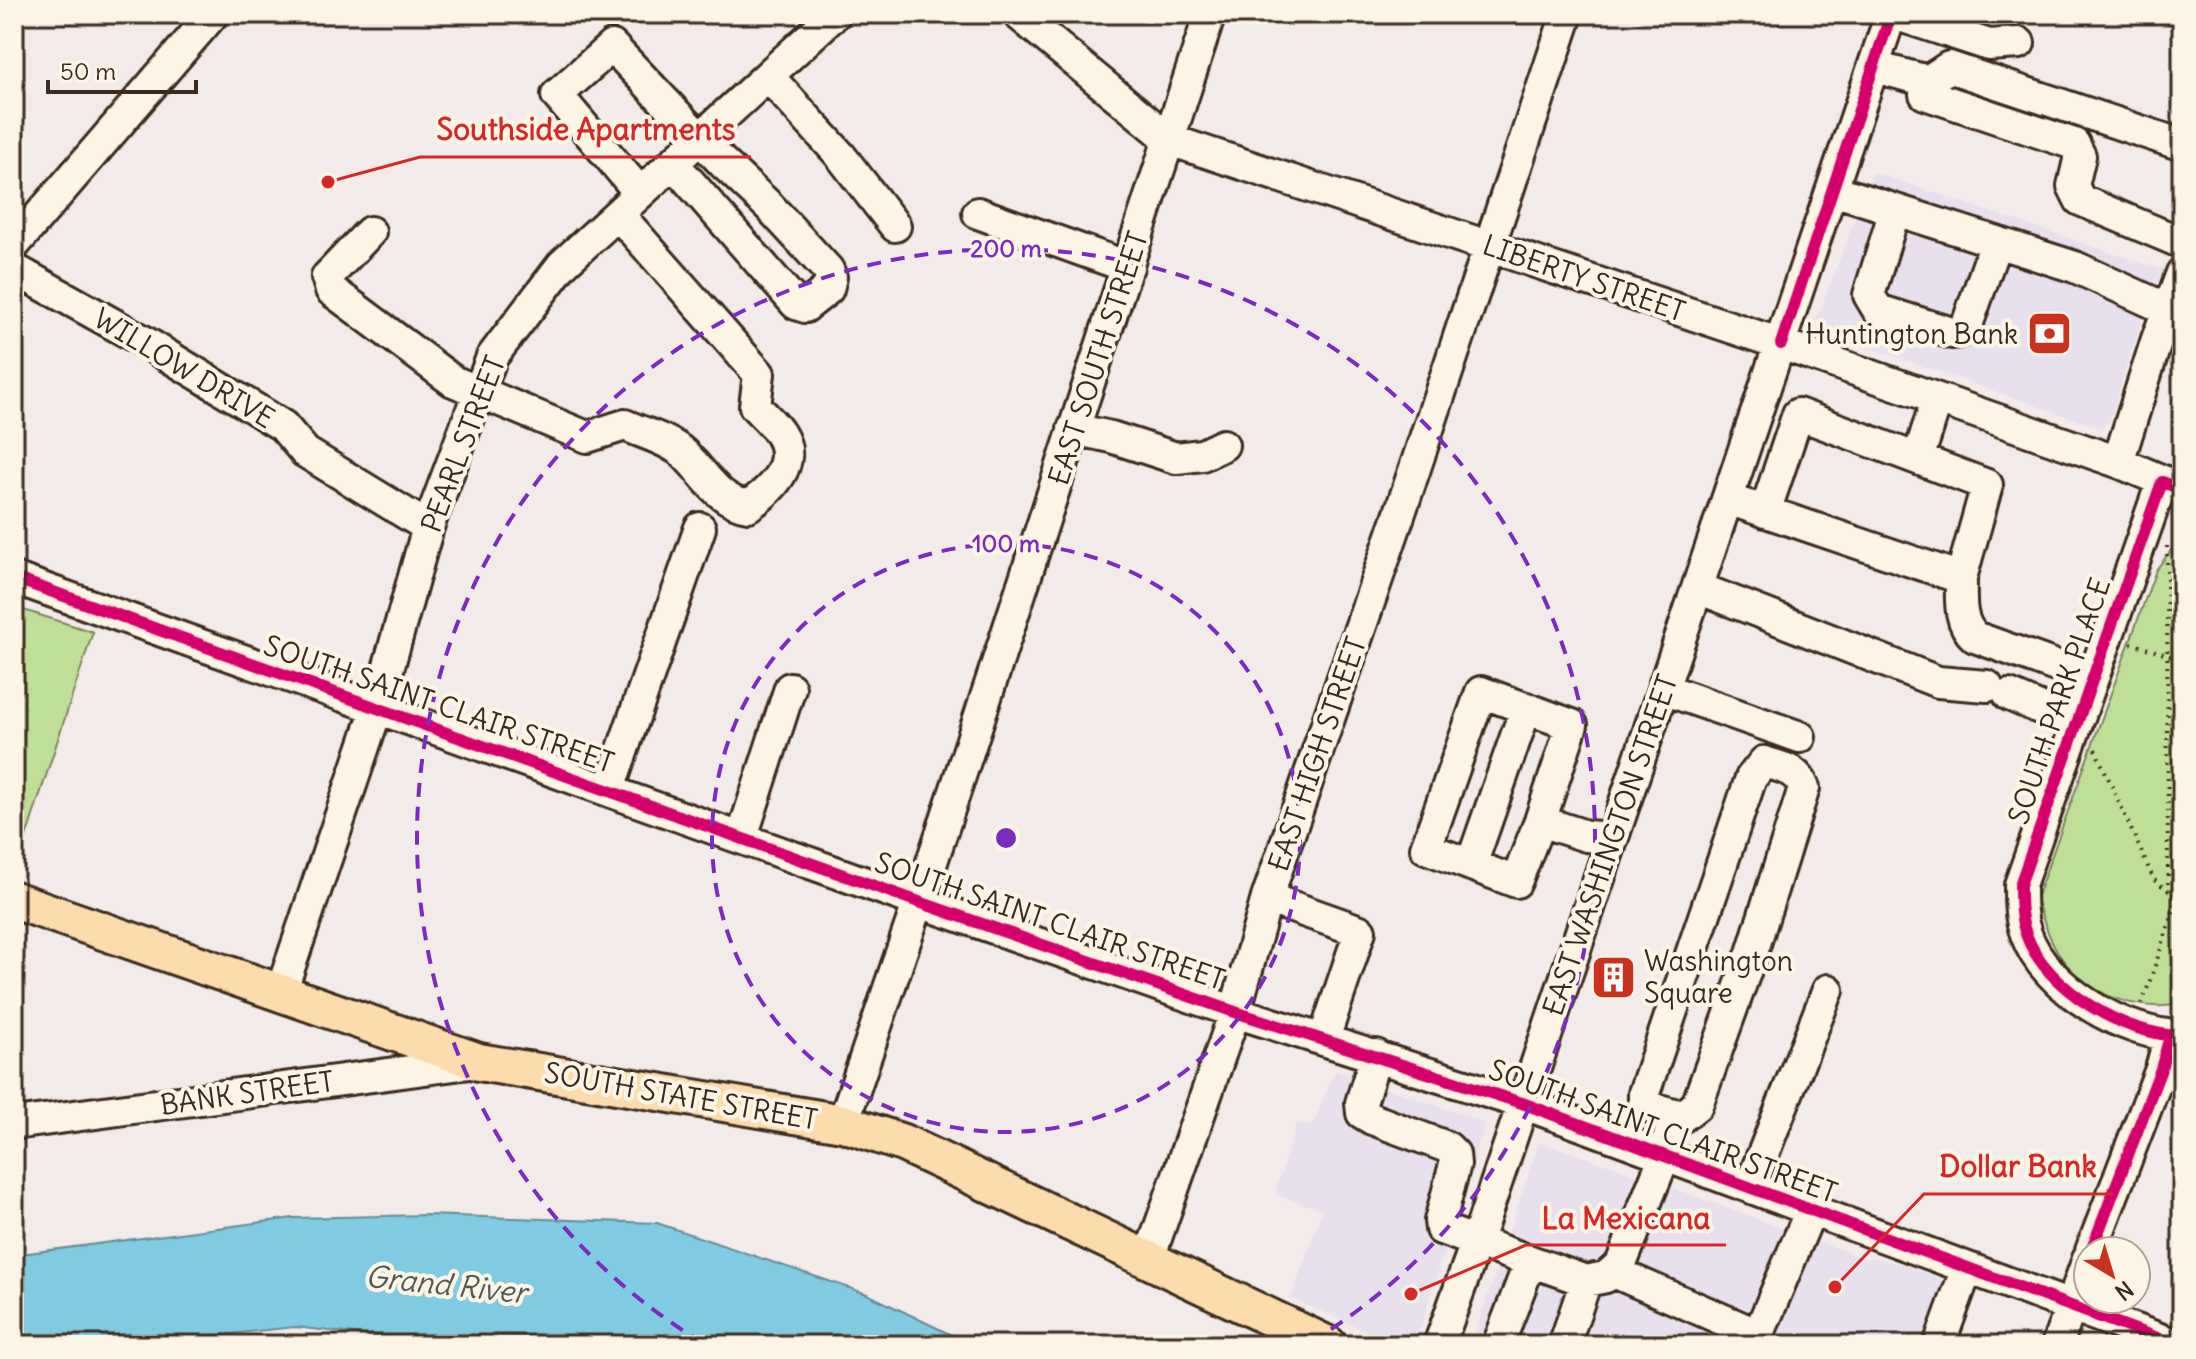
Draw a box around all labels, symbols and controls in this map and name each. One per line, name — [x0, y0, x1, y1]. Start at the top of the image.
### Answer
scale bar — [48, 44, 196, 94]
text: 50 m — [60, 56, 116, 86]
callout: Southside Apartments — [420, 103, 751, 157]
text: Southside Apartments — [437, 110, 735, 148]
street label: EAST SOUTH STREET — [1040, 227, 1156, 489]
street label: LIBERTY STREET — [1478, 227, 1690, 329]
text: 200 m — [970, 233, 1042, 263]
street label: WILLOW DRIVE — [87, 300, 281, 436]
bank icon: Huntington Bank — [2025, 310, 2073, 358]
place label: Huntington Bank — [1805, 316, 2018, 352]
street label: PEARL STREET — [413, 351, 513, 537]
text: 100 m — [972, 528, 1040, 558]
street label: SOUTH PARK PLACE — [2000, 573, 2118, 829]
street label: SOUTH SAINT CLAIR STREET — [259, 627, 619, 781]
street label: EAST HIGH STREET — [1260, 632, 1374, 876]
street label: EAST WASHINGTON STREET — [1535, 670, 1685, 1020]
centre of rings — [992, 824, 1020, 852]
street label: SOUTH SAINT CLAIR STREET — [870, 844, 1230, 998]
place label: Washington Square — [1644, 943, 1793, 1011]
building icon: Washington Square — [1589, 953, 1637, 1001]
street label: SOUTH SAINT CLAIR STREET — [1484, 1051, 1842, 1211]
street label: SOUTH STATE STREET — [542, 1054, 820, 1138]
street label: BANK STREET — [158, 1063, 336, 1123]
callout: Dollar Bank — [1924, 1140, 2113, 1194]
text: Dollar Bank — [1939, 1147, 2097, 1185]
callout: La Mexicana — [1526, 1191, 1726, 1245]
text: La Mexicana — [1542, 1199, 1710, 1237]
north arrow — [2072, 1235, 2152, 1315]
water label: Grand River — [364, 1257, 532, 1312]
text: N — [2110, 1275, 2139, 1306]

